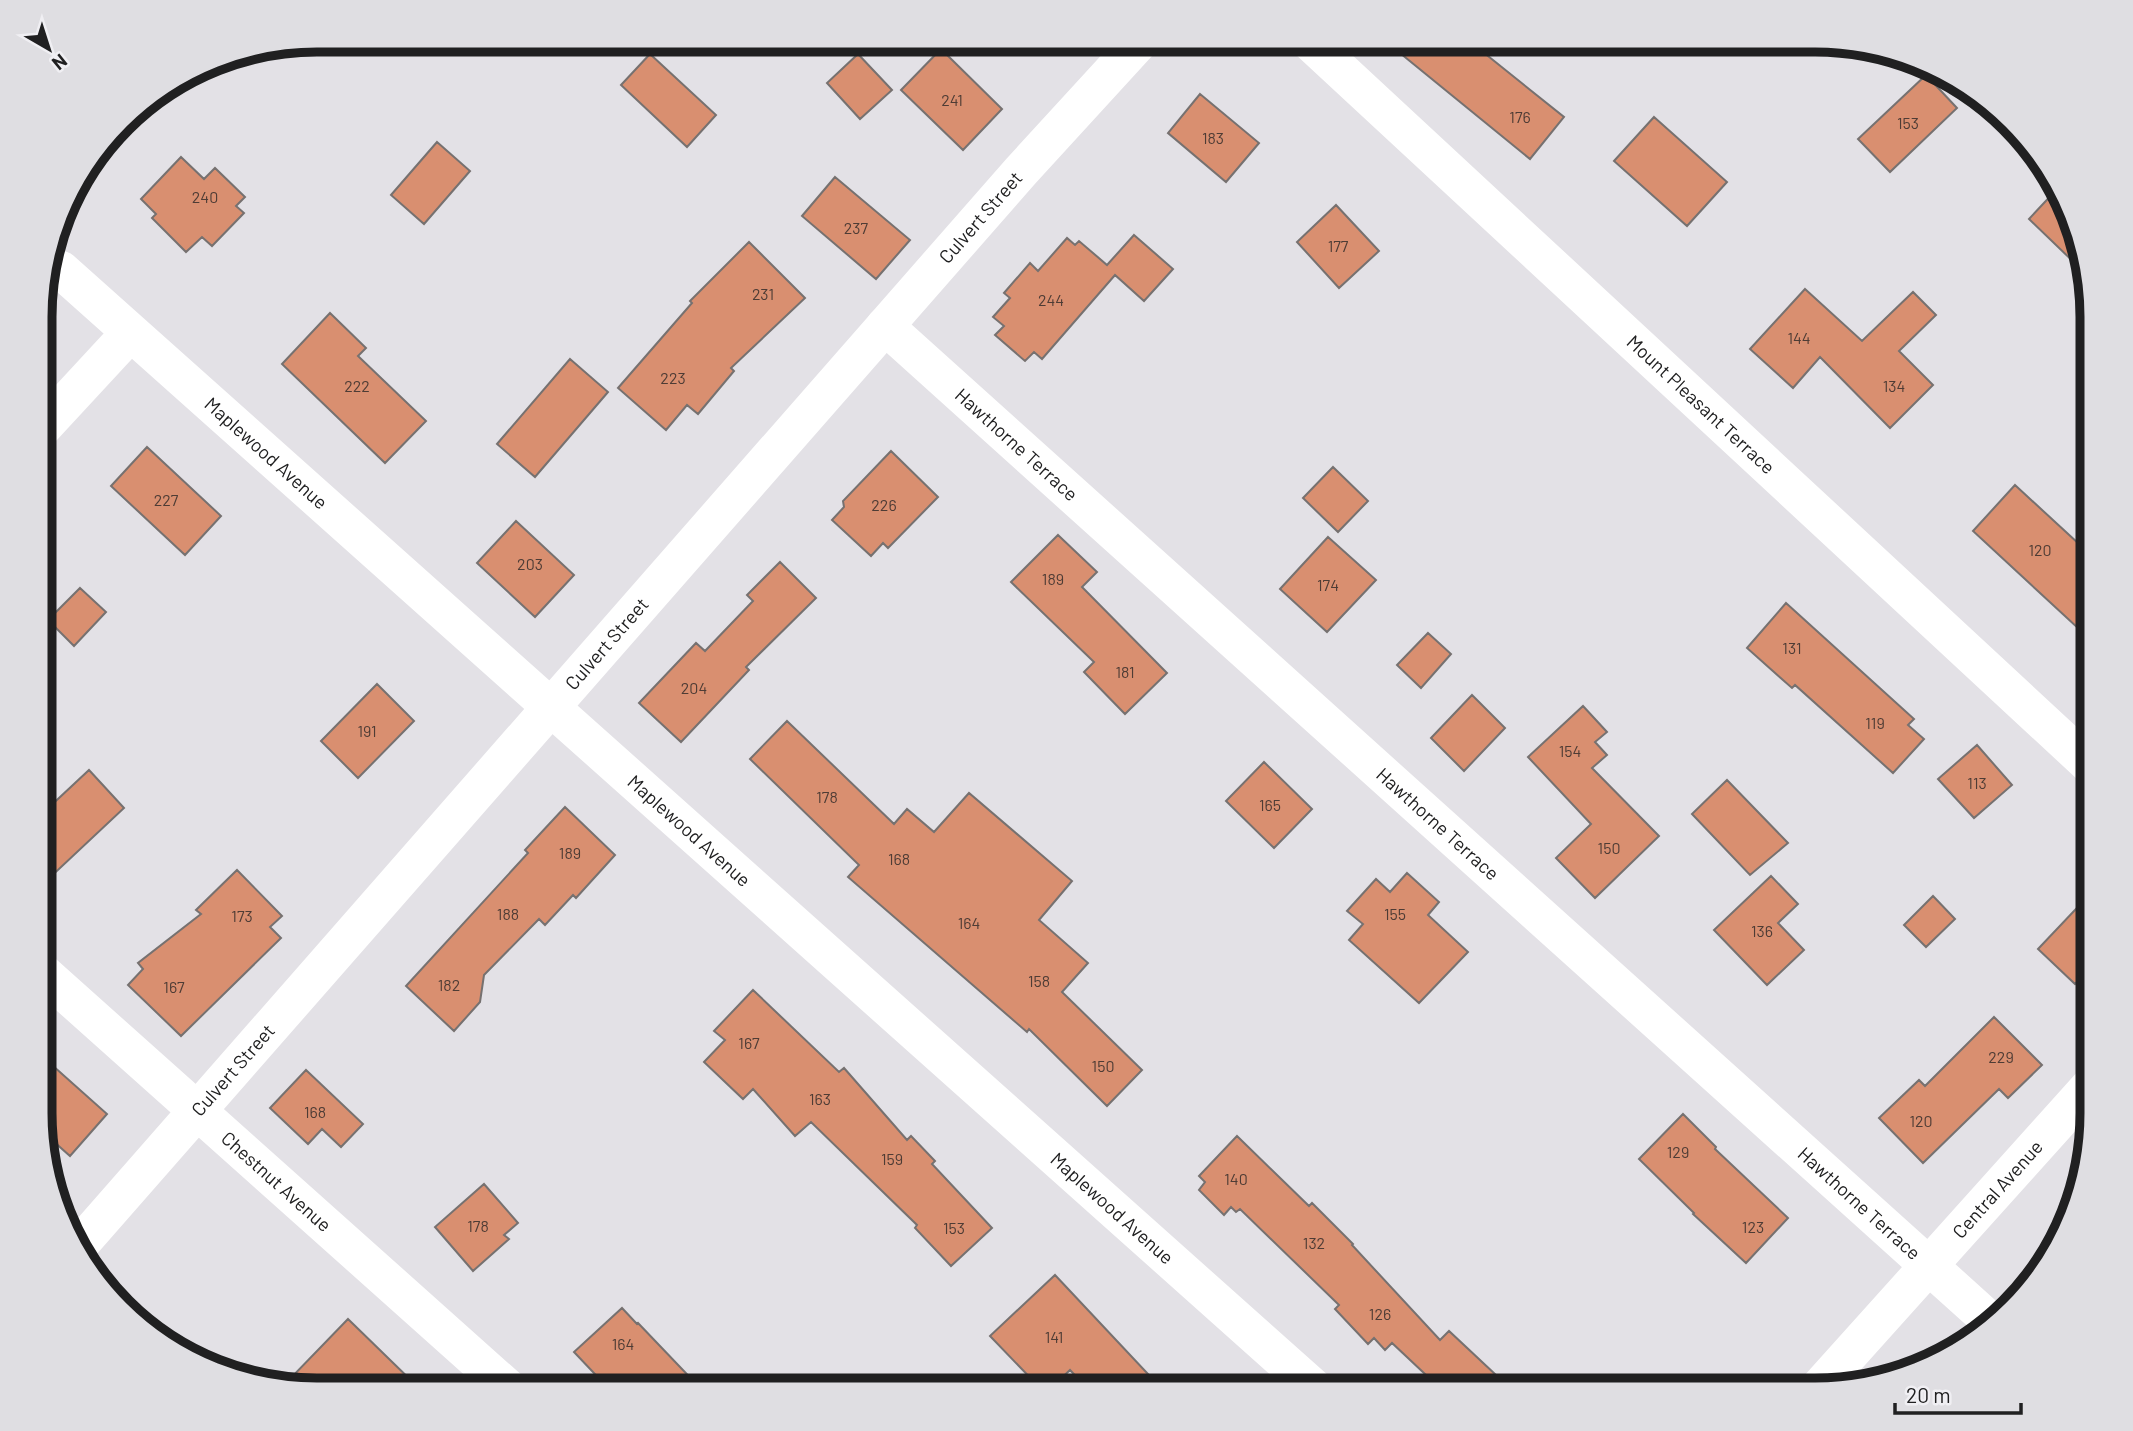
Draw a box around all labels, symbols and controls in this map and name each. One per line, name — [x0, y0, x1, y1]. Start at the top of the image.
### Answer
north arrow — [14, 14, 84, 84]
text: N — [48, 50, 72, 76]
house number: 241 — [941, 90, 963, 109]
house number: 176 — [1509, 107, 1531, 126]
house number: 153 — [1897, 113, 1919, 132]
house number: 183 — [1202, 128, 1224, 147]
street label: Culvert Street — [934, 166, 1027, 268]
house number: 240 — [192, 187, 218, 206]
house number: 237 — [844, 218, 869, 237]
house number: 177 — [1328, 236, 1349, 255]
house number: 231 — [752, 284, 774, 303]
house number: 244 — [1038, 290, 1064, 309]
house number: 144 — [1787, 328, 1811, 347]
street label: Mount Pleasant Terrace — [1623, 330, 1780, 478]
house number: 223 — [660, 368, 686, 387]
house number: 222 — [344, 376, 370, 395]
house number: 134 — [1883, 376, 1905, 395]
street label: Hawthorne Terrace — [951, 383, 1083, 505]
street label: Maplewood Avenue — [200, 392, 333, 514]
house number: 227 — [154, 490, 179, 509]
house number: 226 — [871, 495, 897, 514]
house number: 120 — [2028, 540, 2052, 559]
house number: 203 — [517, 554, 543, 573]
house number: 189 — [1042, 569, 1064, 588]
house number: 174 — [1317, 575, 1339, 594]
street label: Culvert Street — [560, 593, 653, 694]
house number: 131 — [1782, 638, 1802, 657]
house number: 181 — [1115, 662, 1135, 681]
house number: 204 — [681, 678, 707, 697]
house number: 119 — [1865, 713, 1885, 732]
house number: 191 — [357, 721, 377, 740]
house number: 154 — [1559, 741, 1581, 760]
street label: Hawthorne Terrace — [1372, 762, 1504, 885]
street label: Maplewood Avenue — [623, 769, 756, 891]
house number: 113 — [1967, 773, 1987, 792]
house number: 178 — [816, 787, 838, 806]
house number: 165 — [1259, 795, 1281, 814]
house number: 150 — [1598, 838, 1620, 857]
house number: 189 — [559, 843, 581, 862]
house number: 168 — [888, 849, 910, 868]
house number: 188 — [497, 904, 519, 923]
house number: 155 — [1384, 904, 1406, 923]
house number: 173 — [231, 906, 253, 925]
house number: 164 — [958, 913, 980, 932]
house number: 136 — [1751, 921, 1773, 940]
house number: 158 — [1028, 971, 1050, 990]
house number: 182 — [438, 975, 460, 994]
house number: 167 — [163, 977, 185, 996]
street label: Culvert Street — [186, 1019, 279, 1120]
house number: 167 — [738, 1033, 760, 1052]
house number: 229 — [1988, 1047, 2014, 1066]
house number: 150 — [1092, 1056, 1114, 1075]
house number: 163 — [809, 1089, 831, 1108]
house number: 168 — [304, 1102, 326, 1121]
house number: 120 — [1909, 1111, 1933, 1130]
street label: Chestnut Avenue — [217, 1126, 336, 1236]
street label: Central Avenue — [1947, 1135, 2047, 1243]
house number: 129 — [1667, 1142, 1689, 1161]
street label: Hawthorne Terrace — [1793, 1142, 1926, 1264]
street label: Maplewood Avenue — [1046, 1147, 1179, 1269]
house number: 159 — [881, 1149, 903, 1168]
house number: 140 — [1224, 1169, 1248, 1188]
house number: 178 — [467, 1216, 489, 1235]
house number: 123 — [1742, 1217, 1764, 1236]
house number: 153 — [943, 1218, 965, 1237]
house number: 132 — [1303, 1233, 1325, 1252]
house number: 126 — [1369, 1304, 1391, 1323]
house number: 141 — [1045, 1327, 1063, 1346]
house number: 164 — [612, 1334, 634, 1353]
scale bar — [1895, 1372, 2021, 1416]
text: 20 m — [1906, 1382, 1951, 1407]

